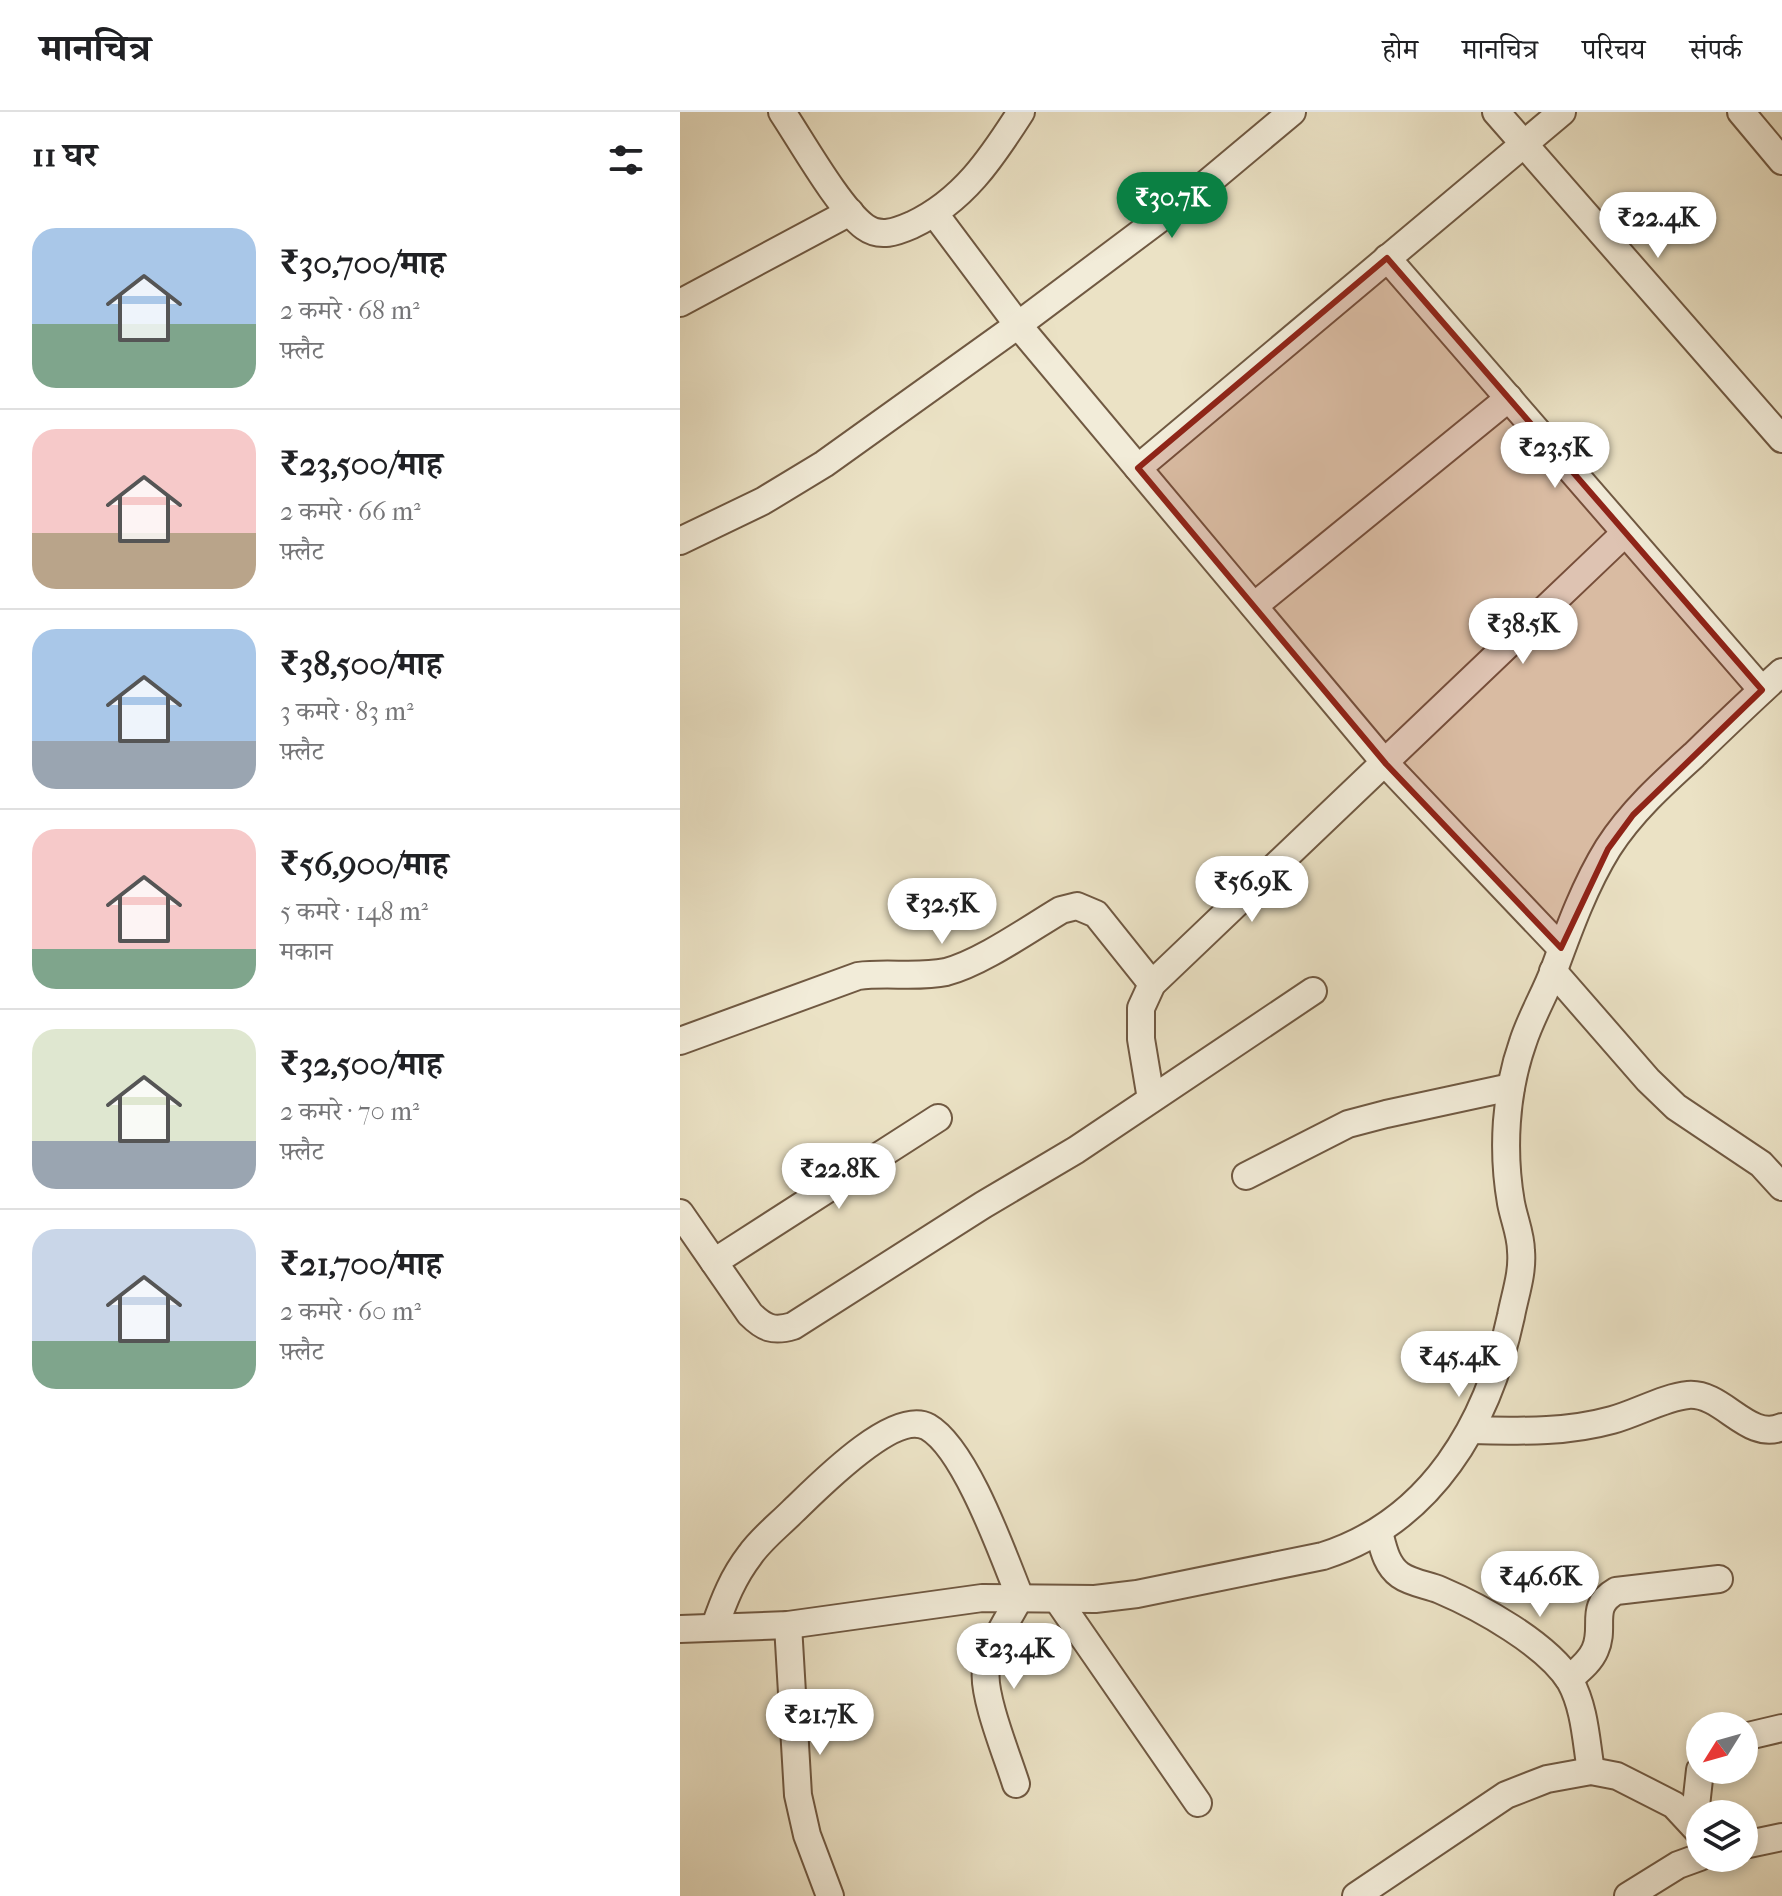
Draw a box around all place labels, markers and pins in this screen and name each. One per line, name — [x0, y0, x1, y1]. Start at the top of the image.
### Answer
pin: ₹30.7K — [1107, 172, 1237, 240]
pin: ₹22.4K — [1593, 192, 1723, 260]
pin: ₹23.5K — [1490, 422, 1620, 490]
pin: ₹38.5K — [1458, 598, 1588, 666]
pin: ₹56.9K — [1187, 856, 1317, 924]
pin: ₹32.5K — [877, 878, 1007, 946]
pin: ₹22.8K — [774, 1143, 904, 1211]
pin: ₹45.4K — [1394, 1331, 1524, 1399]
pin: ₹46.6K — [1475, 1551, 1605, 1619]
pin: ₹23.4K — [949, 1623, 1079, 1691]
pin: ₹21.7K — [755, 1689, 885, 1757]

